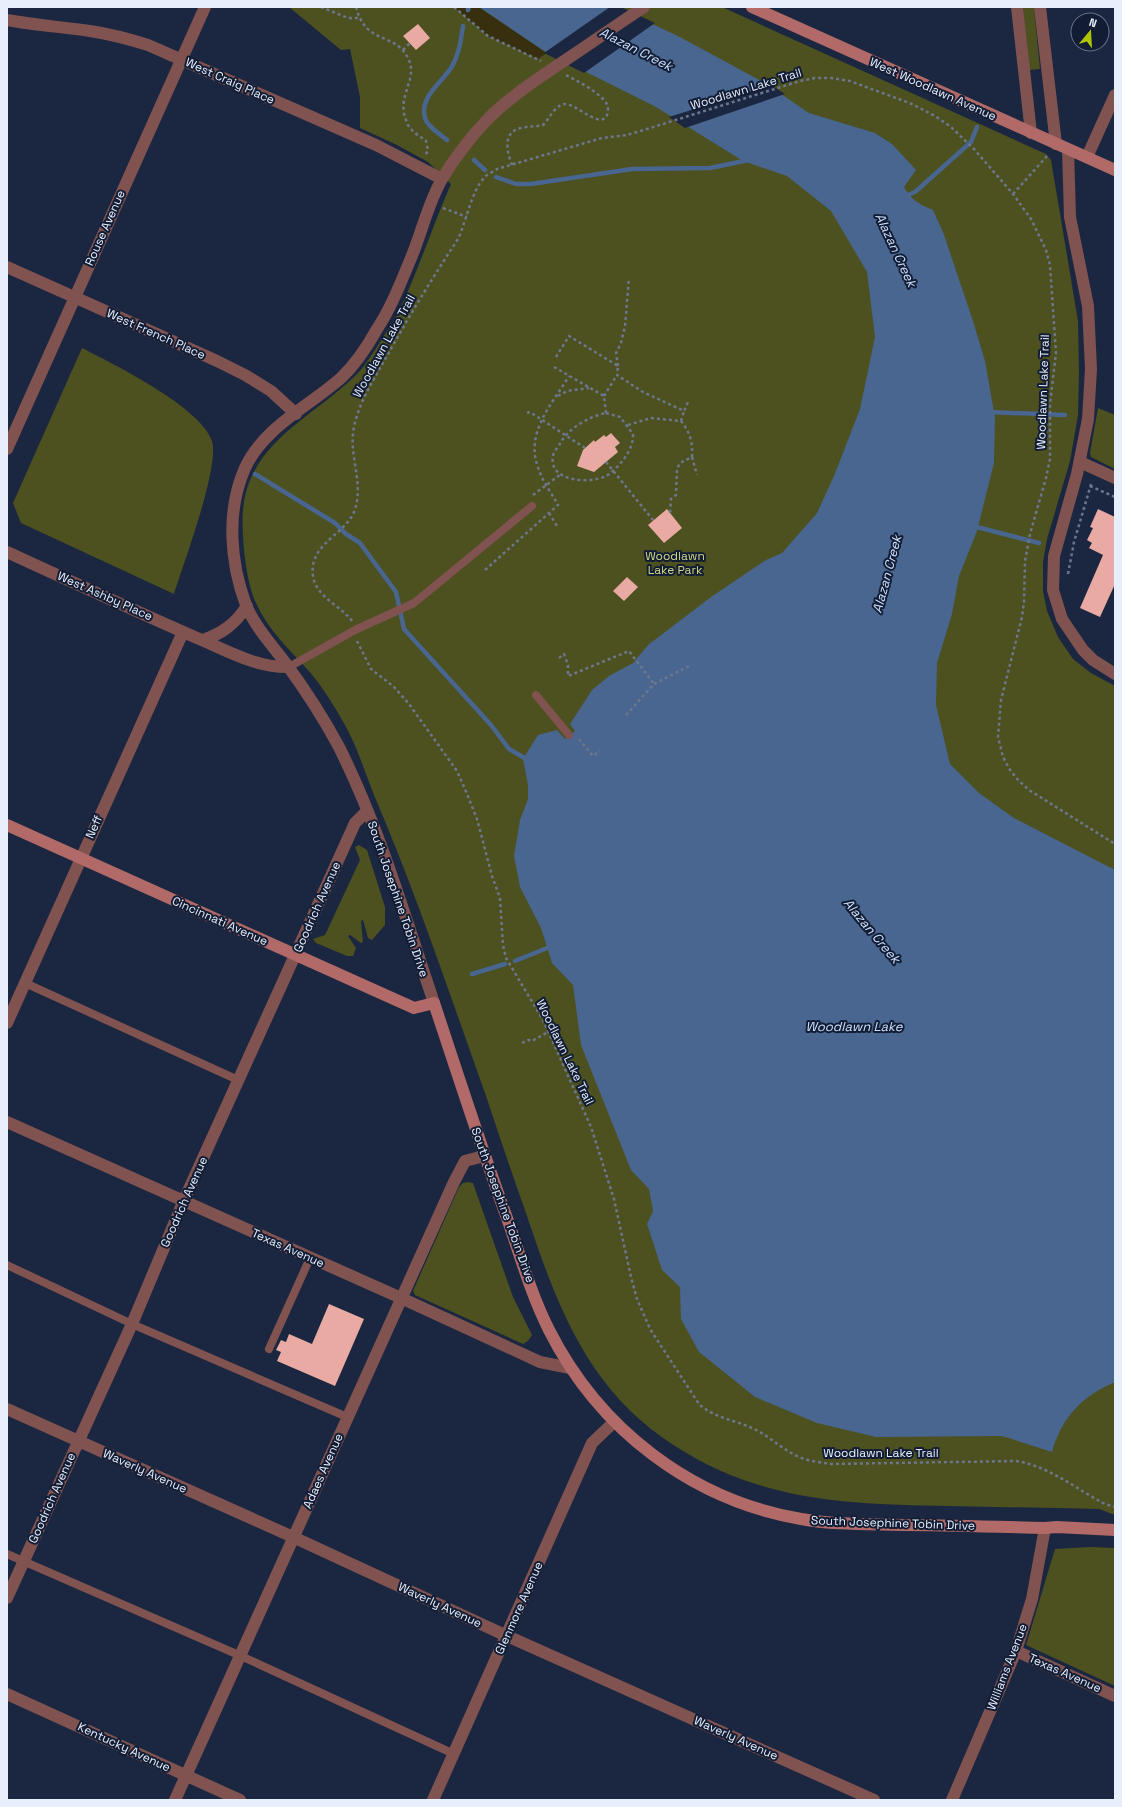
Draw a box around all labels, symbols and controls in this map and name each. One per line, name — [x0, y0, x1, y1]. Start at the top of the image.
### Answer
north arrow — [1070, 12, 1110, 52]
text: N — [1087, 15, 1099, 30]
water label: Alazan Creek — [597, 23, 677, 76]
street label: West Craig Place — [183, 54, 277, 108]
street label: West Woodlawn Avenue — [867, 54, 999, 124]
street label: Woodlawn Lake Trail — [688, 64, 804, 114]
street label: Rouse Avenue — [81, 188, 129, 268]
water label: Alazan Creek — [871, 210, 921, 292]
street label: Woodlawn Lake Trail — [349, 292, 419, 400]
street label: West French Place — [104, 305, 208, 363]
street label: Woodlawn Lake Trail — [1033, 334, 1053, 450]
water label: Alazan Creek — [868, 531, 906, 615]
park label: Woodlawn Lake Park — [645, 548, 705, 578]
street label: West Ashby Place — [55, 568, 155, 624]
street label: Neff — [82, 813, 106, 841]
street label: South Josephine Tobin Drive — [364, 819, 432, 979]
street label: Goodrich Avenue — [290, 859, 344, 955]
street label: Cincinnati Avenue — [170, 893, 270, 949]
water label: Alazan Creek — [840, 895, 905, 969]
street label: Woodlawn Lake Trail — [533, 997, 597, 1107]
water label: Woodlawn Lake — [806, 1018, 904, 1035]
street label: South Josephine Tobin Drive — [467, 1125, 539, 1285]
street label: Goodrich Avenue — [157, 1154, 211, 1250]
street label: Texas Avenue — [249, 1225, 327, 1271]
street label: Adaes Avenue — [299, 1431, 347, 1511]
street label: Waverly Avenue — [100, 1445, 190, 1497]
street label: Woodlawn Lake Trail — [823, 1445, 939, 1461]
street label: Goodrich Avenue — [25, 1450, 79, 1546]
street label: South Josephine Tobin Drive — [811, 1512, 975, 1534]
street label: Glenmore Avenue — [491, 1559, 547, 1657]
street label: Waverly Avenue — [396, 1579, 484, 1631]
street label: Williams Avenue — [983, 1622, 1031, 1712]
street label: Texas Avenue — [1026, 1650, 1104, 1696]
street label: Waverly Avenue — [691, 1712, 781, 1764]
street label: Kentucky Avenue — [75, 1719, 173, 1775]

